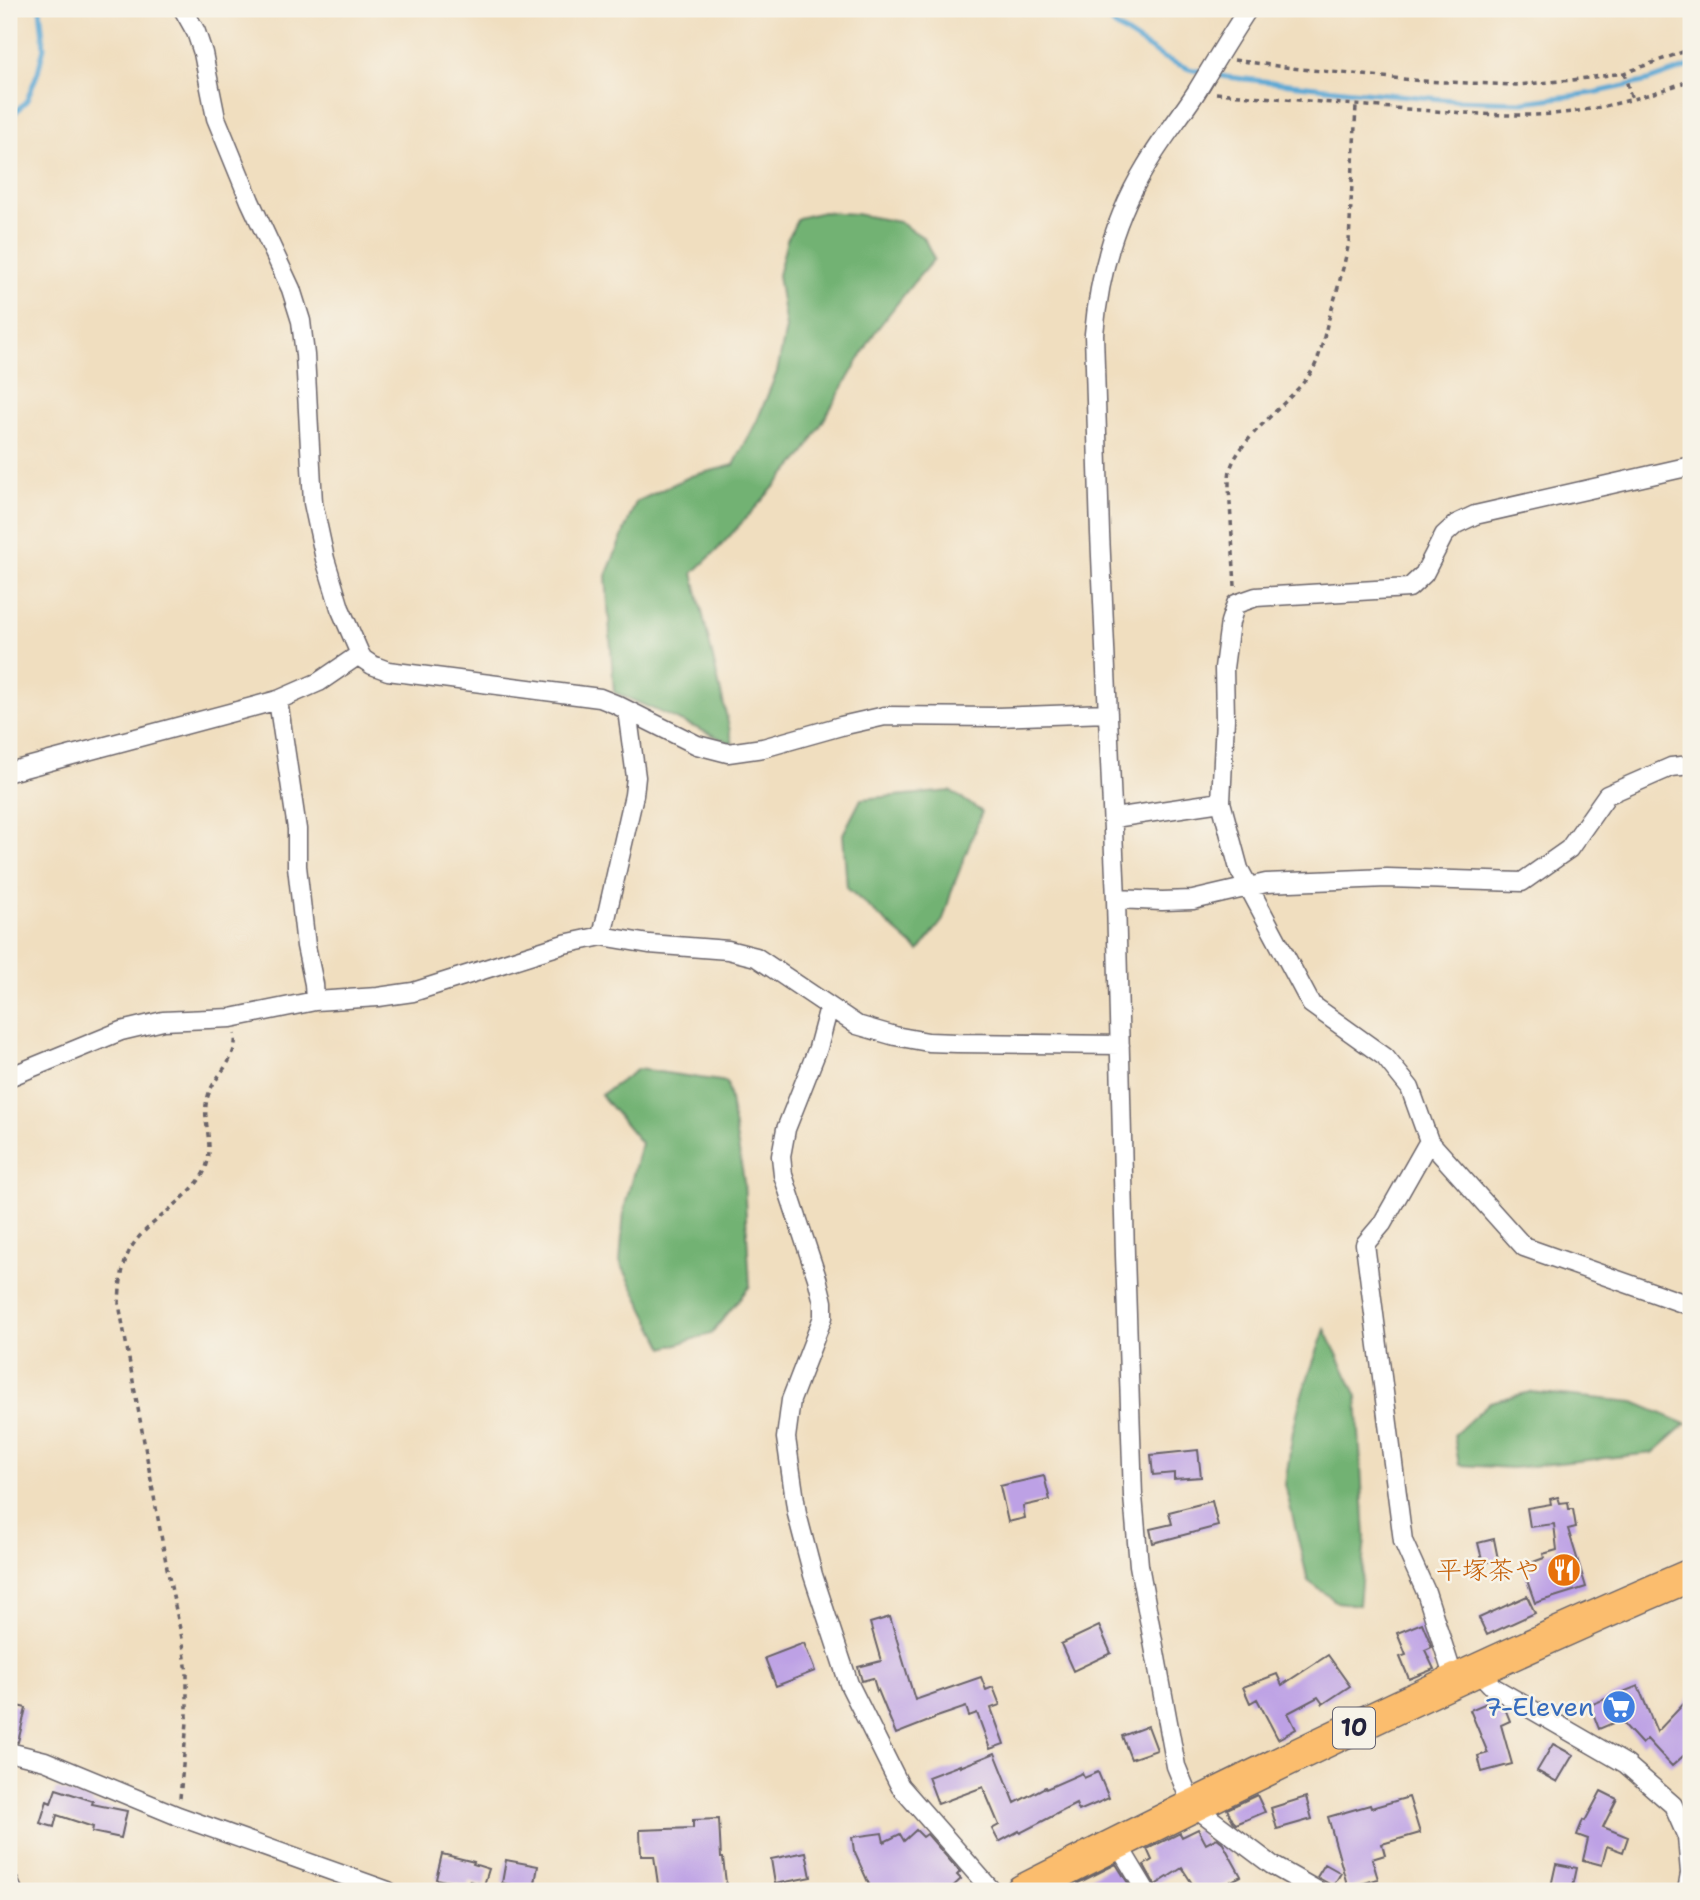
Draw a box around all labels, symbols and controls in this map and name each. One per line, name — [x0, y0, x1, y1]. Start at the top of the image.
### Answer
restaurant icon: 平塚茶や — [1545, 1551, 1583, 1589]
place label: 平塚茶や — [1436, 1552, 1540, 1587]
supermarket icon: 7-Eleven — [1600, 1688, 1638, 1726]
place label: 7-Eleven — [1484, 1689, 1594, 1724]
road number: 10 — [1333, 1708, 1375, 1748]

